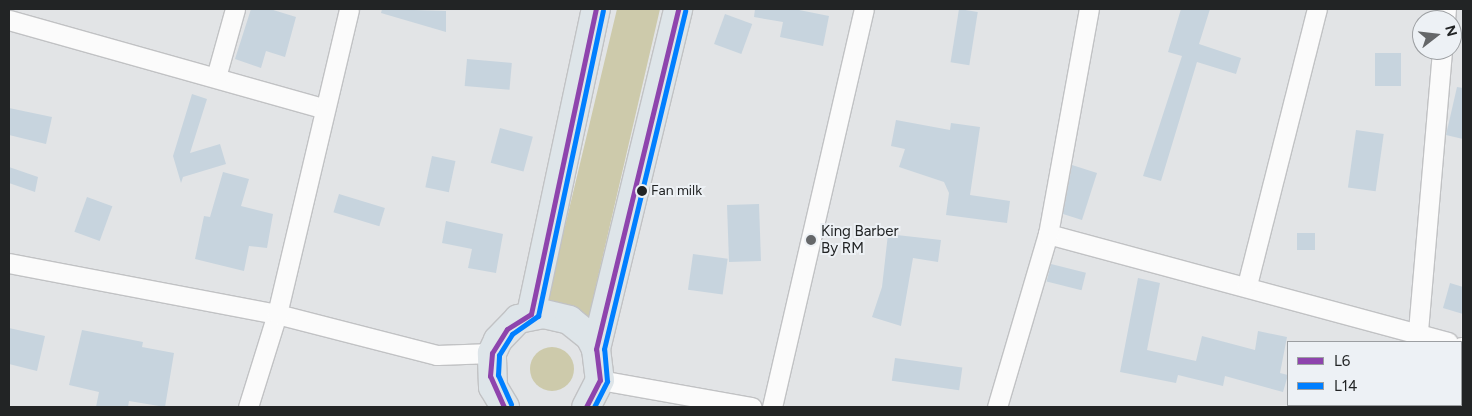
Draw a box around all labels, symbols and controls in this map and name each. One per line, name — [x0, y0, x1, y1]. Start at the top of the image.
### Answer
north arrow — [1412, 10, 1462, 60]
text: N — [1441, 23, 1461, 39]
place label: Fan milk — [651, 183, 702, 199]
marker: Fan milk — [637, 186, 647, 196]
place label: King Barber By RM — [821, 222, 898, 257]
marker: King Barber By RM — [805, 234, 817, 246]
legend — [1287, 341, 1462, 406]
text: L6 — [1334, 352, 1350, 370]
text: L14 — [1334, 377, 1357, 395]

